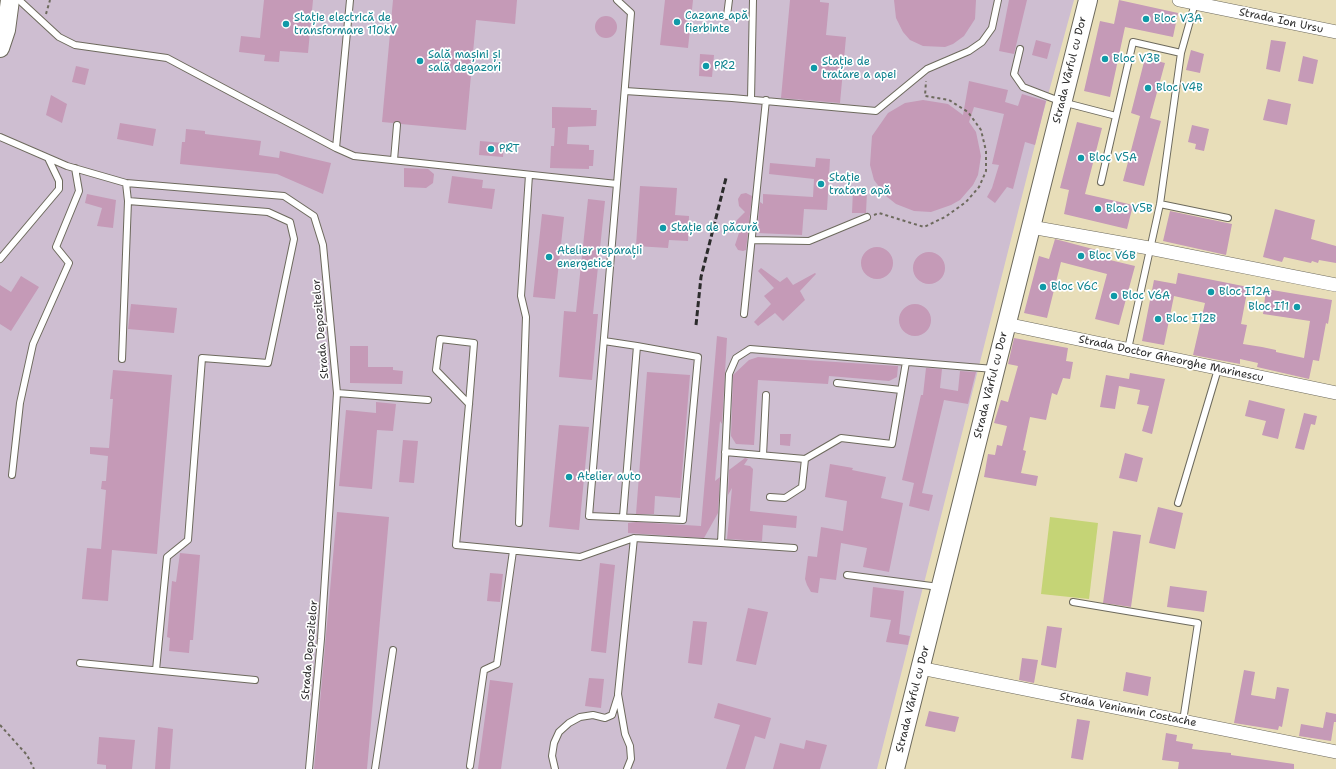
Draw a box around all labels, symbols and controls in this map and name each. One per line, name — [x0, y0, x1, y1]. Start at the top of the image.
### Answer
street label: Strada Ion Ursu — [1238, 6, 1324, 36]
place label: Cazane apă fierbinte — [685, 9, 748, 35]
place label: Stație electrică de transformare 110kV — [294, 11, 397, 37]
place label: Bloc V3A — [1154, 12, 1202, 26]
marker: Bloc V3A — [1141, 14, 1151, 24]
street label: Strada Vârful cu Dor — [1050, 15, 1090, 125]
marker: Cazane apă fierbinte — [672, 17, 682, 27]
marker: Stație electrică de transformare 110kV — [281, 19, 291, 29]
place label: Sală mașini și sală degazori — [428, 48, 501, 74]
place label: Bloc V3B — [1113, 52, 1160, 66]
marker: Bloc V3B — [1100, 54, 1110, 64]
place label: Stație de tratare a apei — [822, 55, 896, 81]
marker: Sală mașini și sală degazori — [415, 56, 425, 66]
place label: PR2 — [714, 59, 735, 73]
marker: PR2 — [701, 61, 711, 71]
marker: Stație de tratare a apei — [809, 63, 819, 73]
place label: Bloc V4B — [1156, 81, 1203, 95]
marker: Bloc V4B — [1143, 83, 1153, 93]
place label: PRT — [499, 142, 520, 156]
marker: PRT — [486, 144, 496, 154]
place label: Bloc V5A — [1089, 151, 1137, 165]
marker: Bloc V5A — [1076, 153, 1086, 163]
place label: Stație tratare apă — [829, 171, 890, 197]
marker: Stație tratare apă — [816, 179, 826, 189]
place label: Bloc V5B — [1106, 202, 1152, 216]
marker: Bloc V5B — [1093, 204, 1103, 214]
place label: Stație de păcură — [671, 221, 758, 235]
marker: Stație de păcură — [658, 223, 668, 233]
place label: Atelier reparații energetice — [557, 244, 642, 270]
place label: Bloc V6B — [1089, 249, 1136, 263]
marker: Bloc V6B — [1076, 251, 1086, 261]
marker: Atelier reparații energetice — [544, 252, 554, 262]
street label: Strada Depozitelor — [310, 279, 332, 379]
place label: Bloc V6C — [1051, 280, 1098, 294]
marker: Bloc V6C — [1038, 282, 1048, 292]
place label: Bloc I12A — [1219, 285, 1270, 299]
marker: Bloc I12A — [1206, 287, 1216, 297]
place label: Bloc V6A — [1122, 289, 1170, 303]
marker: Bloc V6A — [1109, 291, 1119, 301]
place label: Bloc I11 — [1248, 300, 1289, 314]
marker: Bloc I11 — [1292, 302, 1302, 312]
place label: Bloc I12B — [1166, 312, 1216, 326]
marker: Bloc I12B — [1153, 314, 1163, 324]
street label: Strada Vârful cu Dor — [971, 330, 1011, 440]
street label: Strada Doctor Gheorghe Marinescu — [1077, 333, 1265, 385]
place label: Atelier auto — [577, 470, 641, 484]
marker: Atelier auto — [564, 472, 574, 482]
street label: Strada Depozitelor — [299, 600, 321, 700]
street label: Strada Vârful cu Dor — [893, 644, 933, 754]
street label: Strada Veniamin Costache — [1058, 690, 1198, 730]

